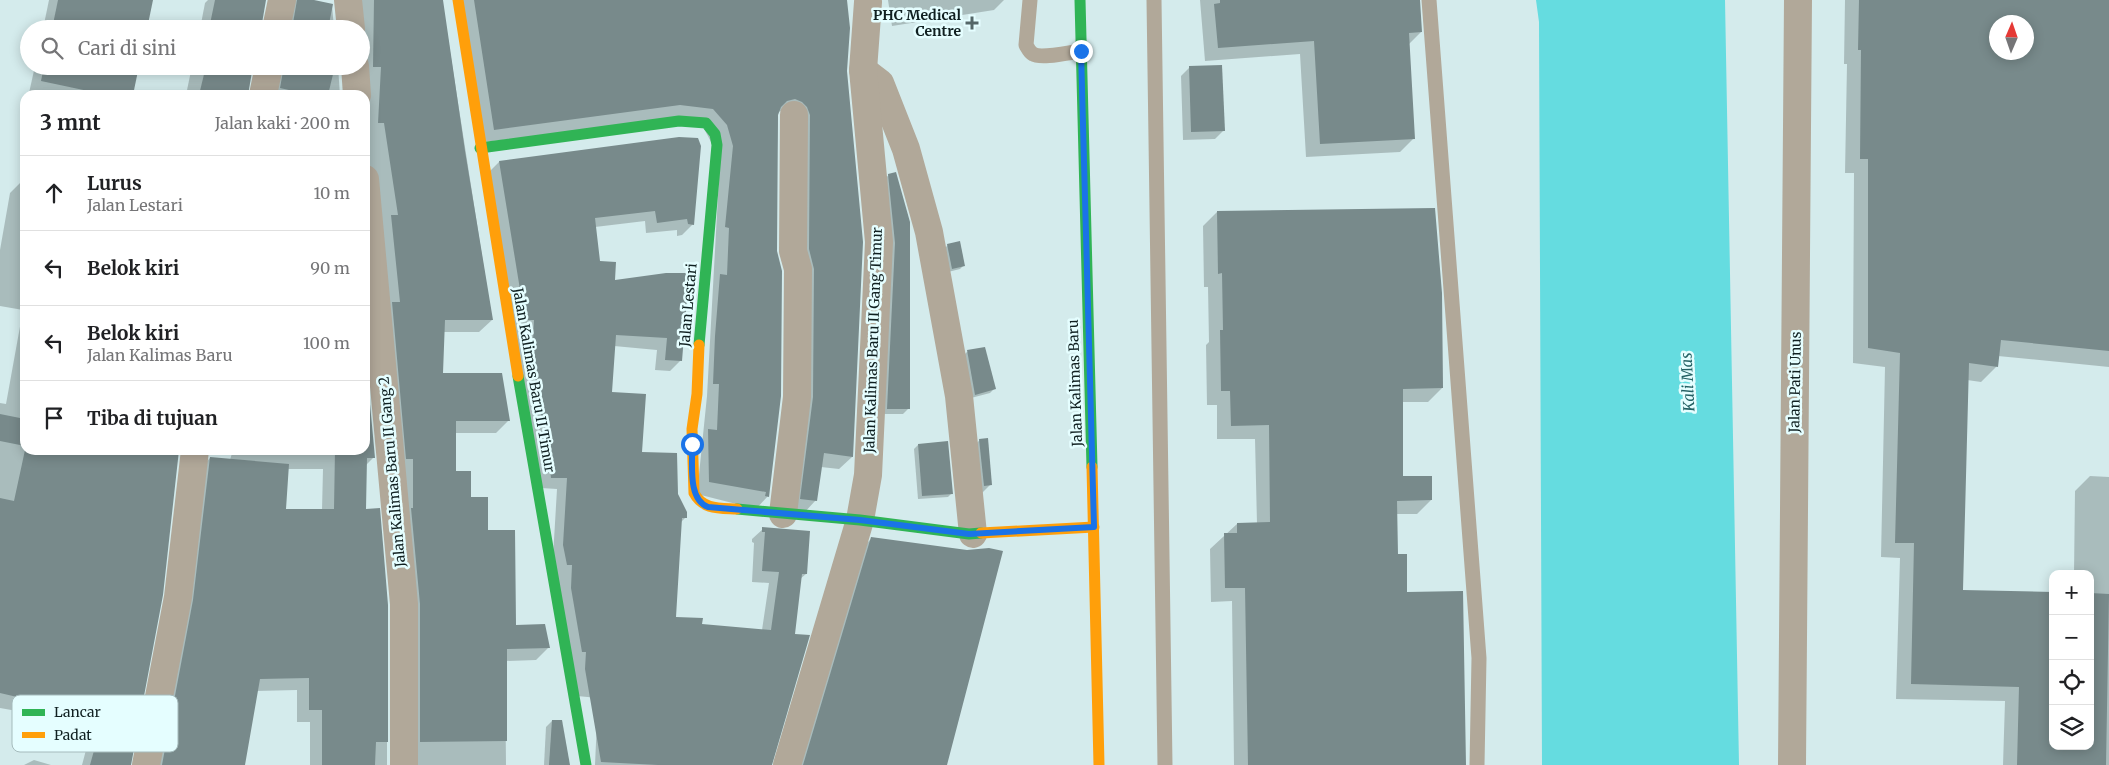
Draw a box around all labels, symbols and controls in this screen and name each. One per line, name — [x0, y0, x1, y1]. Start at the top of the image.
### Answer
place label: PHC Medical Centre — [873, 6, 961, 40]
north arrow — [1989, 15, 2034, 60]
marker: PHC Medical Centre — [965, 16, 979, 30]
search box — [20, 20, 370, 75]
icon: search — [38, 34, 66, 62]
text: Cari di sini — [78, 36, 176, 60]
route end — [1070, 40, 1093, 63]
text: 3 mnt — [40, 109, 101, 136]
text: Jalan kaki · 200 m — [215, 113, 350, 133]
text: Lurus — [87, 171, 142, 195]
icon: ahead — [40, 179, 68, 207]
text: 10 m — [313, 183, 350, 203]
text: Jalan Lestari — [87, 195, 183, 215]
street label: Jalan Kalimas Baru II Gang Timur — [860, 227, 886, 454]
icon: left — [40, 254, 68, 282]
text: Belok kiri — [87, 256, 179, 280]
text: 90 m — [310, 258, 350, 278]
street label: Jalan Lestari — [675, 262, 701, 349]
street label: Jalan Kalimas Baru II Timur — [509, 285, 559, 474]
street label: Jalan Kalimas Baru — [1064, 319, 1086, 448]
text: Belok kiri — [87, 321, 179, 345]
icon: left — [40, 329, 68, 357]
street label: Jalan Pati Unus — [1785, 331, 1805, 434]
text: 100 m — [303, 333, 350, 353]
text: Jalan Kalimas Baru — [87, 345, 233, 365]
water label: Kali Mas — [1676, 352, 1699, 413]
street label: Jalan Kalimas Baru II Gang 2 — [375, 376, 409, 569]
icon: arrive — [40, 404, 68, 432]
text: Tiba di tujuan — [87, 406, 218, 430]
route start — [681, 433, 704, 456]
map controls — [2049, 570, 2094, 750]
button: + — [2049, 570, 2094, 615]
button: − — [2049, 615, 2094, 660]
button: locate — [2049, 660, 2094, 705]
legend — [12, 695, 178, 752]
text: Lancar — [54, 703, 101, 721]
button: layers — [2049, 705, 2094, 750]
text: Padat — [54, 726, 92, 744]

